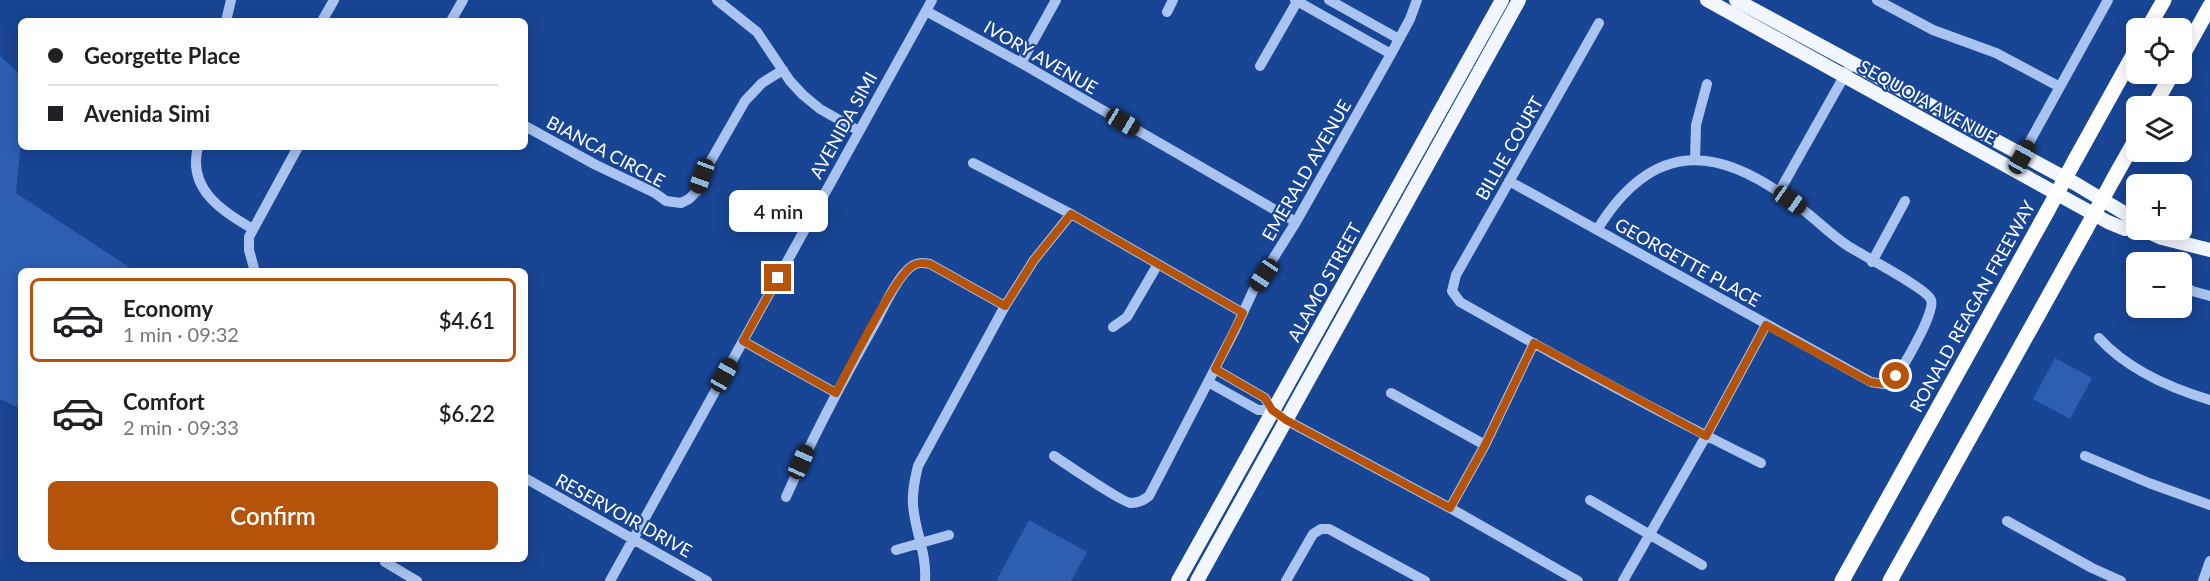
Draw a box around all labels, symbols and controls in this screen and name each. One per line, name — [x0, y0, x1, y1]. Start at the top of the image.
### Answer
street label: IVORY AVENUE — [980, 16, 1102, 98]
map controls — [2126, 18, 2192, 318]
button: locate — [2126, 18, 2192, 84]
text: Georgette Place — [84, 42, 240, 69]
street label: SEQUOIA AVENUE — [1855, 55, 2001, 149]
street label: AVENIDA SIMI — [805, 68, 881, 182]
street label: BILLIE COURT — [1470, 92, 1548, 204]
street label: EMERALD AVENUE — [1257, 96, 1355, 244]
button: layers — [2126, 96, 2192, 162]
text: Avenida Simi — [84, 100, 210, 127]
car — [1103, 105, 1143, 139]
street label: BIANCA CIRCLE — [543, 111, 669, 191]
car — [2005, 137, 2039, 177]
car — [687, 156, 717, 196]
button: + — [2126, 174, 2192, 240]
car — [1770, 182, 1810, 218]
callout: 4 min — [728, 191, 828, 233]
street label: RONALD REAGAN FREEWAY — [1905, 196, 2040, 416]
text: 4 min — [754, 199, 803, 223]
street label: GEORGETTE PLACE — [1611, 213, 1765, 311]
street label: ALAMO STREET — [1282, 218, 1366, 345]
button: − — [2126, 252, 2192, 318]
car — [1246, 255, 1282, 295]
route end — [764, 264, 791, 291]
icon: car — [51, 293, 105, 347]
text: Economy — [123, 295, 213, 322]
text: $4.61 — [439, 307, 495, 334]
text: 1 min · 09:32 — [123, 322, 239, 346]
car — [707, 355, 741, 395]
route start — [1882, 362, 1909, 389]
icon: car — [51, 386, 105, 440]
text: Comfort — [123, 388, 205, 415]
text: $6.22 — [439, 400, 495, 427]
text: 2 min · 09:33 — [123, 415, 239, 439]
car — [785, 442, 817, 482]
street label: RESERVOIR DRIVE — [552, 468, 696, 562]
button: Confirm — [48, 481, 498, 550]

